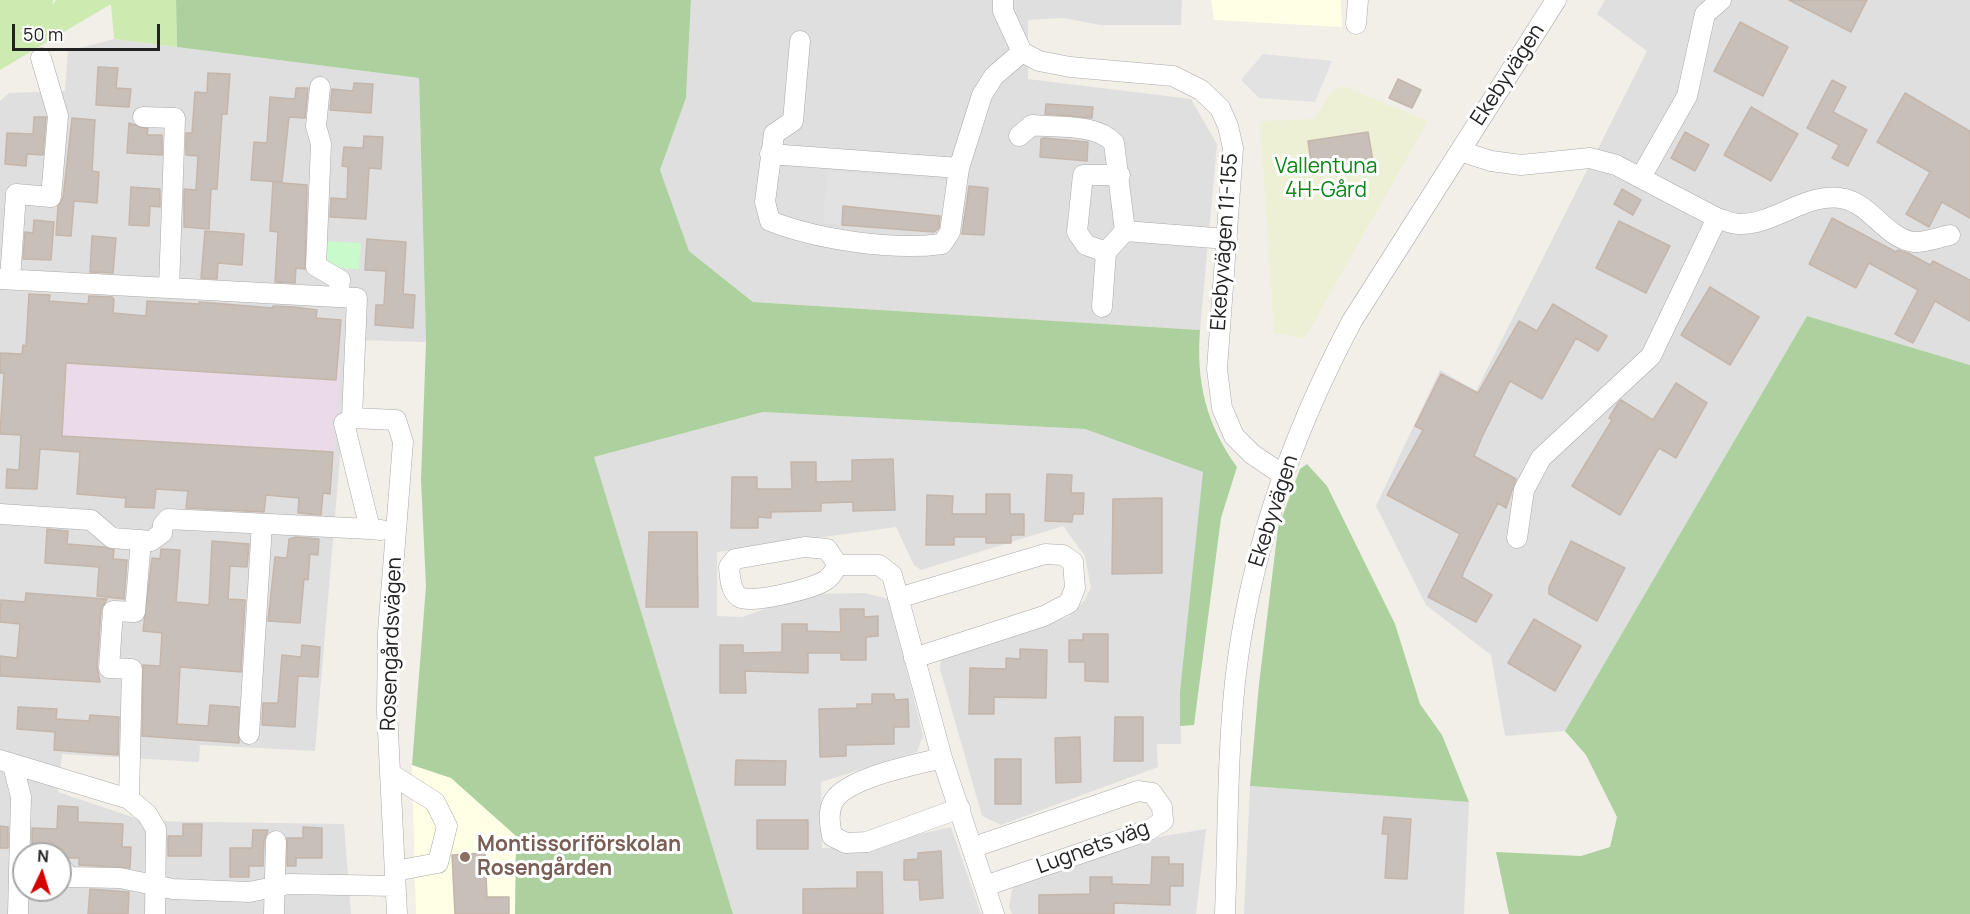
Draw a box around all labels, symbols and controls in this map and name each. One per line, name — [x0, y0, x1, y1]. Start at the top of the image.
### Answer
scale bar — [15, 12, 164, 50]
street label: Ekebyvägen — [1466, 20, 1550, 130]
text: 50 m — [23, 22, 63, 46]
street label: Ekebyvägen 11-155 — [1206, 152, 1244, 332]
park label: Vallentuna 4H-Gård — [1275, 154, 1377, 204]
street label: Ekebyvägen — [1244, 452, 1304, 570]
street label: Rosengårdsvägen — [376, 557, 408, 731]
street label: Lugnets väg — [1033, 816, 1153, 880]
place label: Montissoriförskolan Rosengården — [477, 832, 681, 882]
north arrow — [12, 842, 72, 902]
text: N — [37, 845, 50, 867]
marker: Montissoriförskolan Rosengården — [458, 850, 472, 864]

